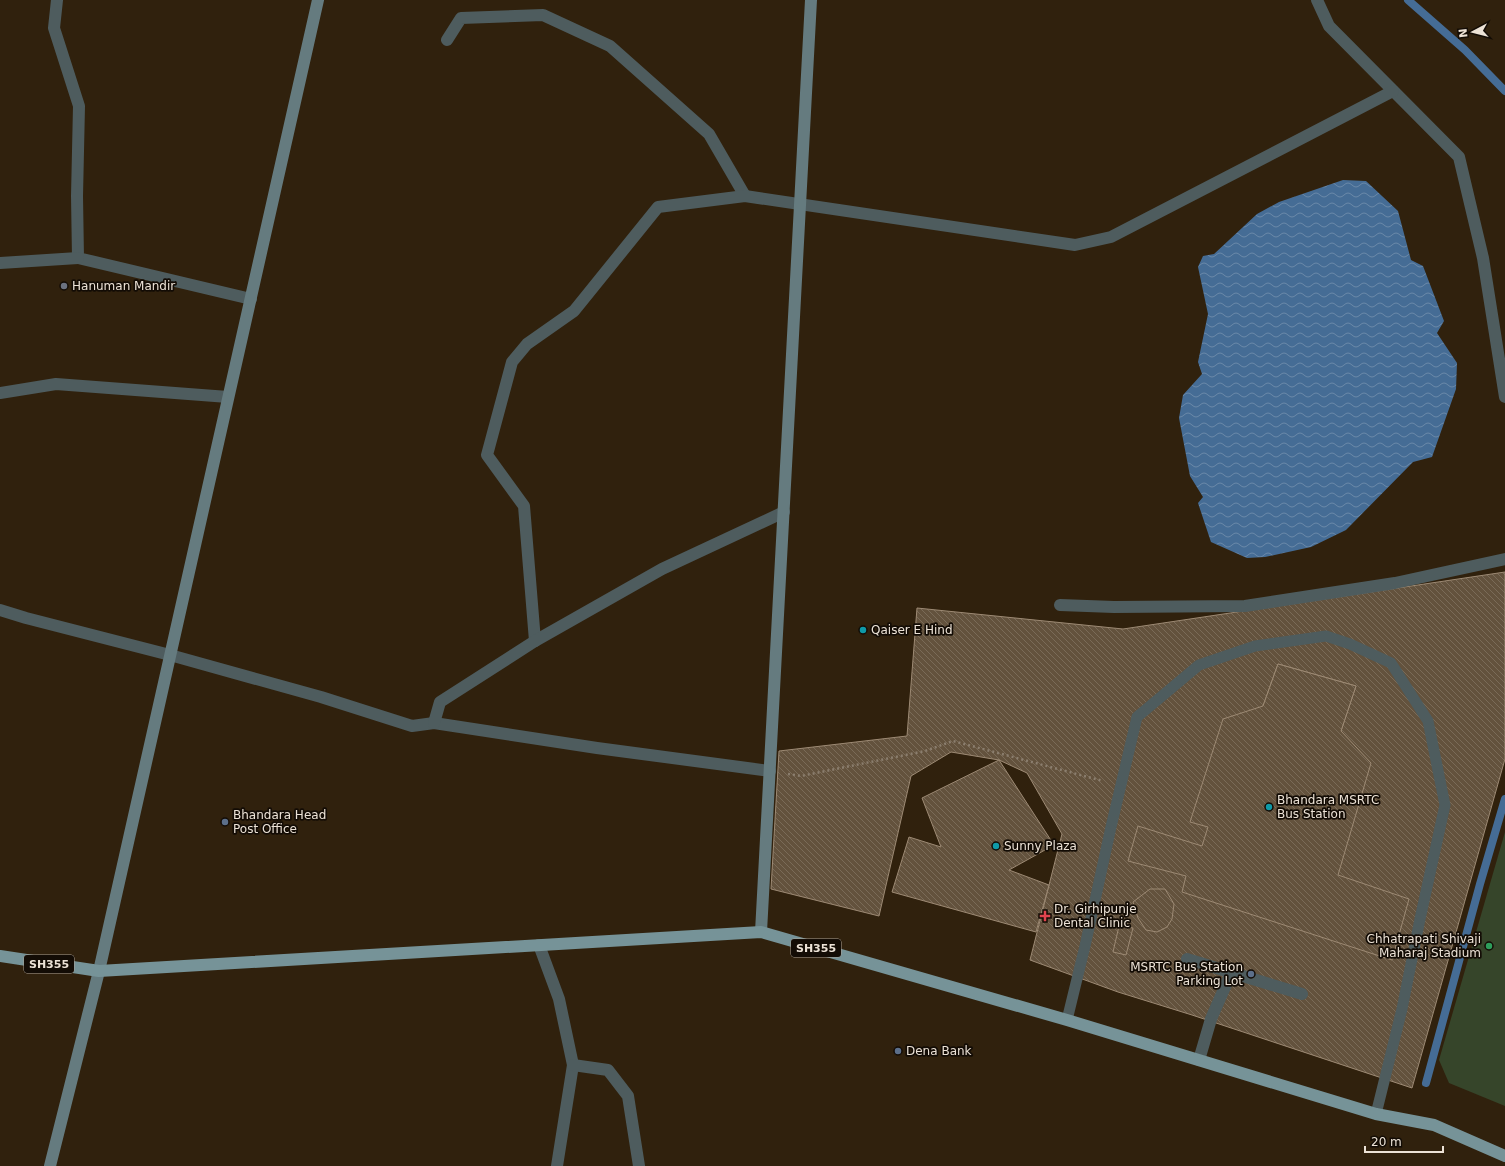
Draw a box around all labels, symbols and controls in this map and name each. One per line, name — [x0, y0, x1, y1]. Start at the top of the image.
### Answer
north arrow — [1453, 12, 1493, 52]
text: N — [1457, 28, 1471, 39]
place label: Hanuman Mandir — [72, 279, 175, 293]
marker: Hanuman Mandir — [59, 281, 69, 291]
place label: Qaiser E Hind — [871, 623, 953, 637]
marker: Qaiser E Hind — [858, 625, 868, 635]
place label: Bhandara MSRTC Bus Station — [1277, 793, 1379, 821]
marker: Bhandara MSRTC Bus Station — [1264, 802, 1274, 812]
place label: Bhandara Head Post Office — [233, 808, 326, 836]
marker: Bhandara Head Post Office — [220, 817, 230, 827]
place label: Sunny Plaza — [1004, 839, 1077, 853]
marker: Sunny Plaza — [991, 841, 1001, 851]
place label: Dr. Girhipunje Dental Clinic — [1054, 902, 1137, 930]
marker: Dr. Girhipunje Dental Clinic — [1039, 910, 1051, 922]
place label: Chhatrapati Shivaji Maharaj Stadium — [1367, 932, 1481, 960]
road number: SH355 — [791, 939, 841, 957]
marker: Chhatrapati Shivaji Maharaj Stadium — [1484, 941, 1494, 951]
road number: SH355 — [24, 955, 74, 973]
place label: MSRTC Bus Station Parking Lot — [1130, 960, 1243, 988]
marker: MSRTC Bus Station Parking Lot — [1246, 969, 1256, 979]
place label: Dena Bank — [906, 1044, 972, 1058]
marker: Dena Bank — [893, 1046, 903, 1056]
scale bar — [1365, 1128, 1443, 1154]
text: 20 m — [1371, 1135, 1402, 1149]

